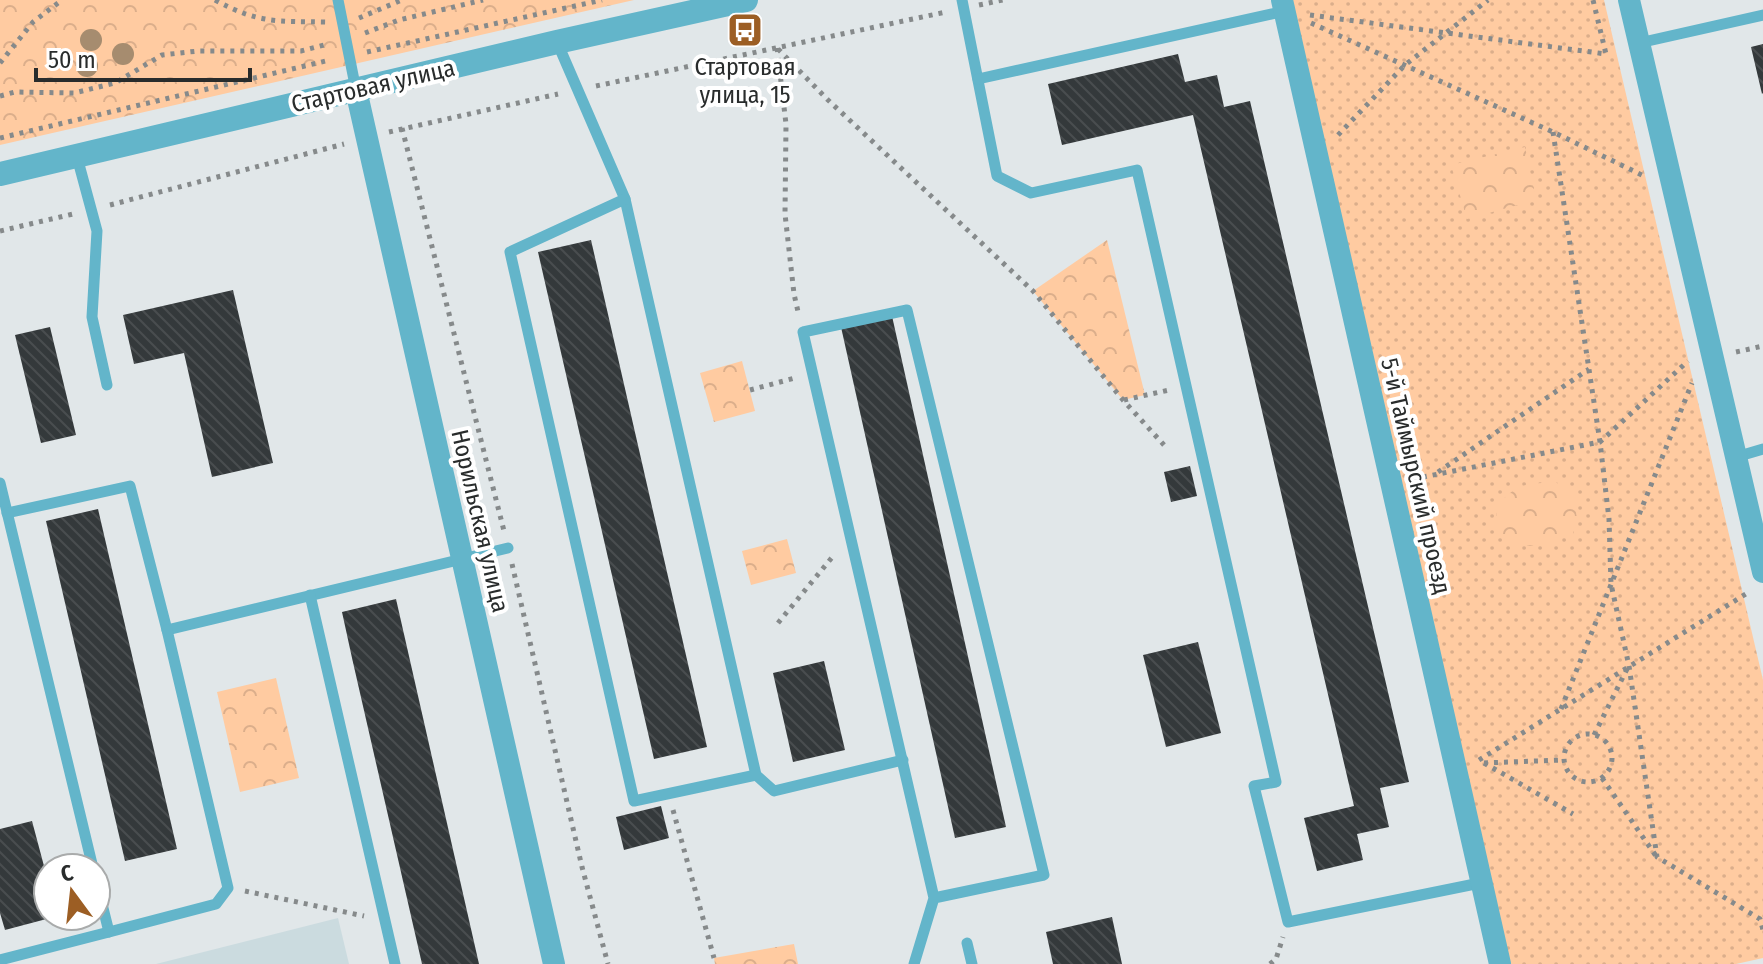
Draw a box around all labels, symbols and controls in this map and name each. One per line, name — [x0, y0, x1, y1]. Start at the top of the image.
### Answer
bus stop icon: Стартовая улица, 15 — [726, 11, 764, 49]
scale bar — [36, 32, 250, 82]
text: 50 m — [48, 46, 96, 74]
place label: Стартовая улица, 15 — [694, 53, 796, 109]
street label: Стартовая улица — [289, 54, 457, 118]
street label: 5-й Таймырский проезд — [1375, 355, 1457, 597]
street label: Норильская улица — [445, 427, 515, 615]
north arrow — [32, 852, 112, 932]
text: С — [58, 859, 76, 888]

